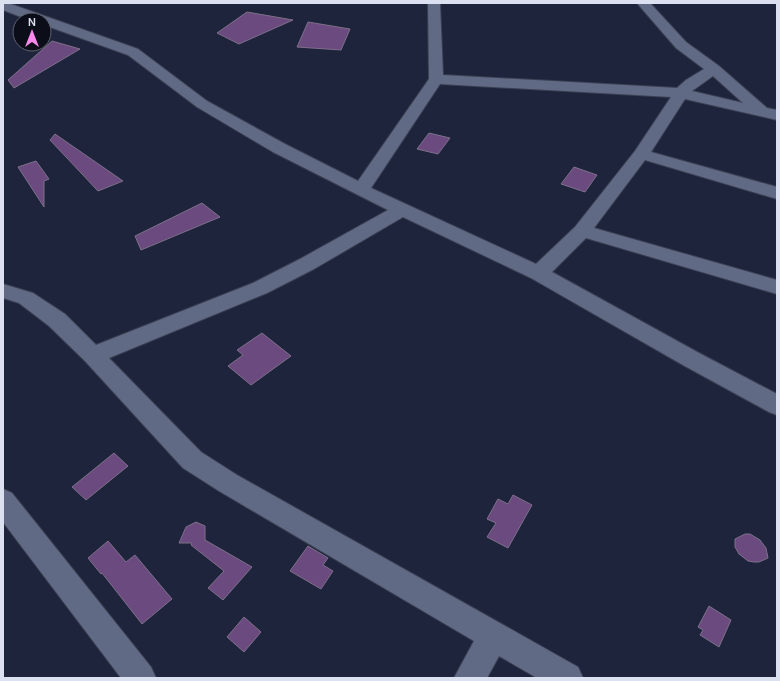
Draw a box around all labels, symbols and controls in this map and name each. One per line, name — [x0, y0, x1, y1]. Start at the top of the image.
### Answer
north arrow — [12, 12, 52, 52]
text: N — [28, 14, 36, 29]

